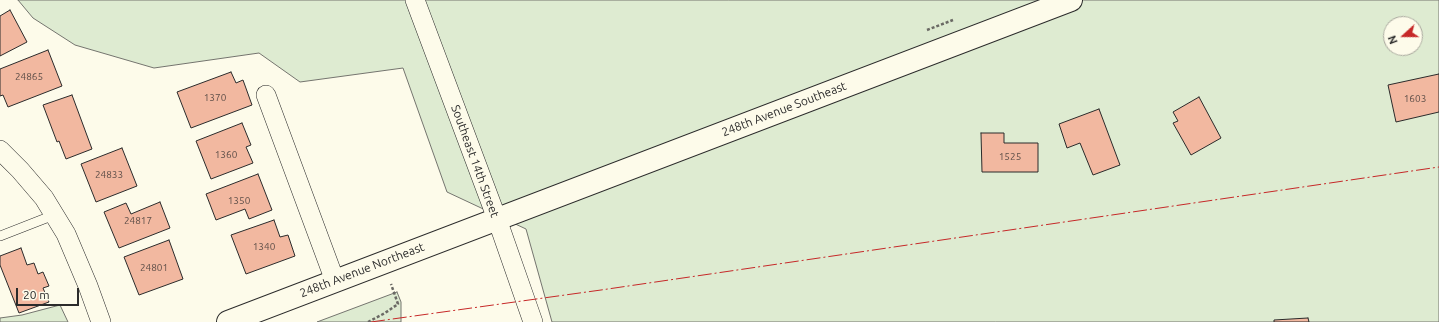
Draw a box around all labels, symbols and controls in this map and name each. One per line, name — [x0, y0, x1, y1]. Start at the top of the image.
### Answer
north arrow — [1383, 16, 1423, 56]
text: N — [1386, 34, 1400, 46]
house number: 24865 — [15, 71, 43, 83]
street label: 248th Avenue Southeast — [720, 79, 848, 139]
house number: 1370 — [204, 92, 226, 104]
house number: 1603 — [1404, 93, 1426, 105]
street label: Southeast 14th Street — [448, 103, 502, 219]
house number: 1360 — [215, 149, 237, 161]
house number: 1525 — [999, 151, 1021, 163]
house number: 24833 — [95, 169, 123, 181]
house number: 1350 — [228, 195, 250, 207]
house number: 24817 — [124, 215, 152, 227]
street label: 248th Avenue Northeast — [298, 240, 426, 300]
house number: 1340 — [253, 241, 275, 253]
house number: 24801 — [140, 262, 168, 274]
scale bar — [18, 280, 81, 306]
text: 20 m — [23, 288, 50, 301]

